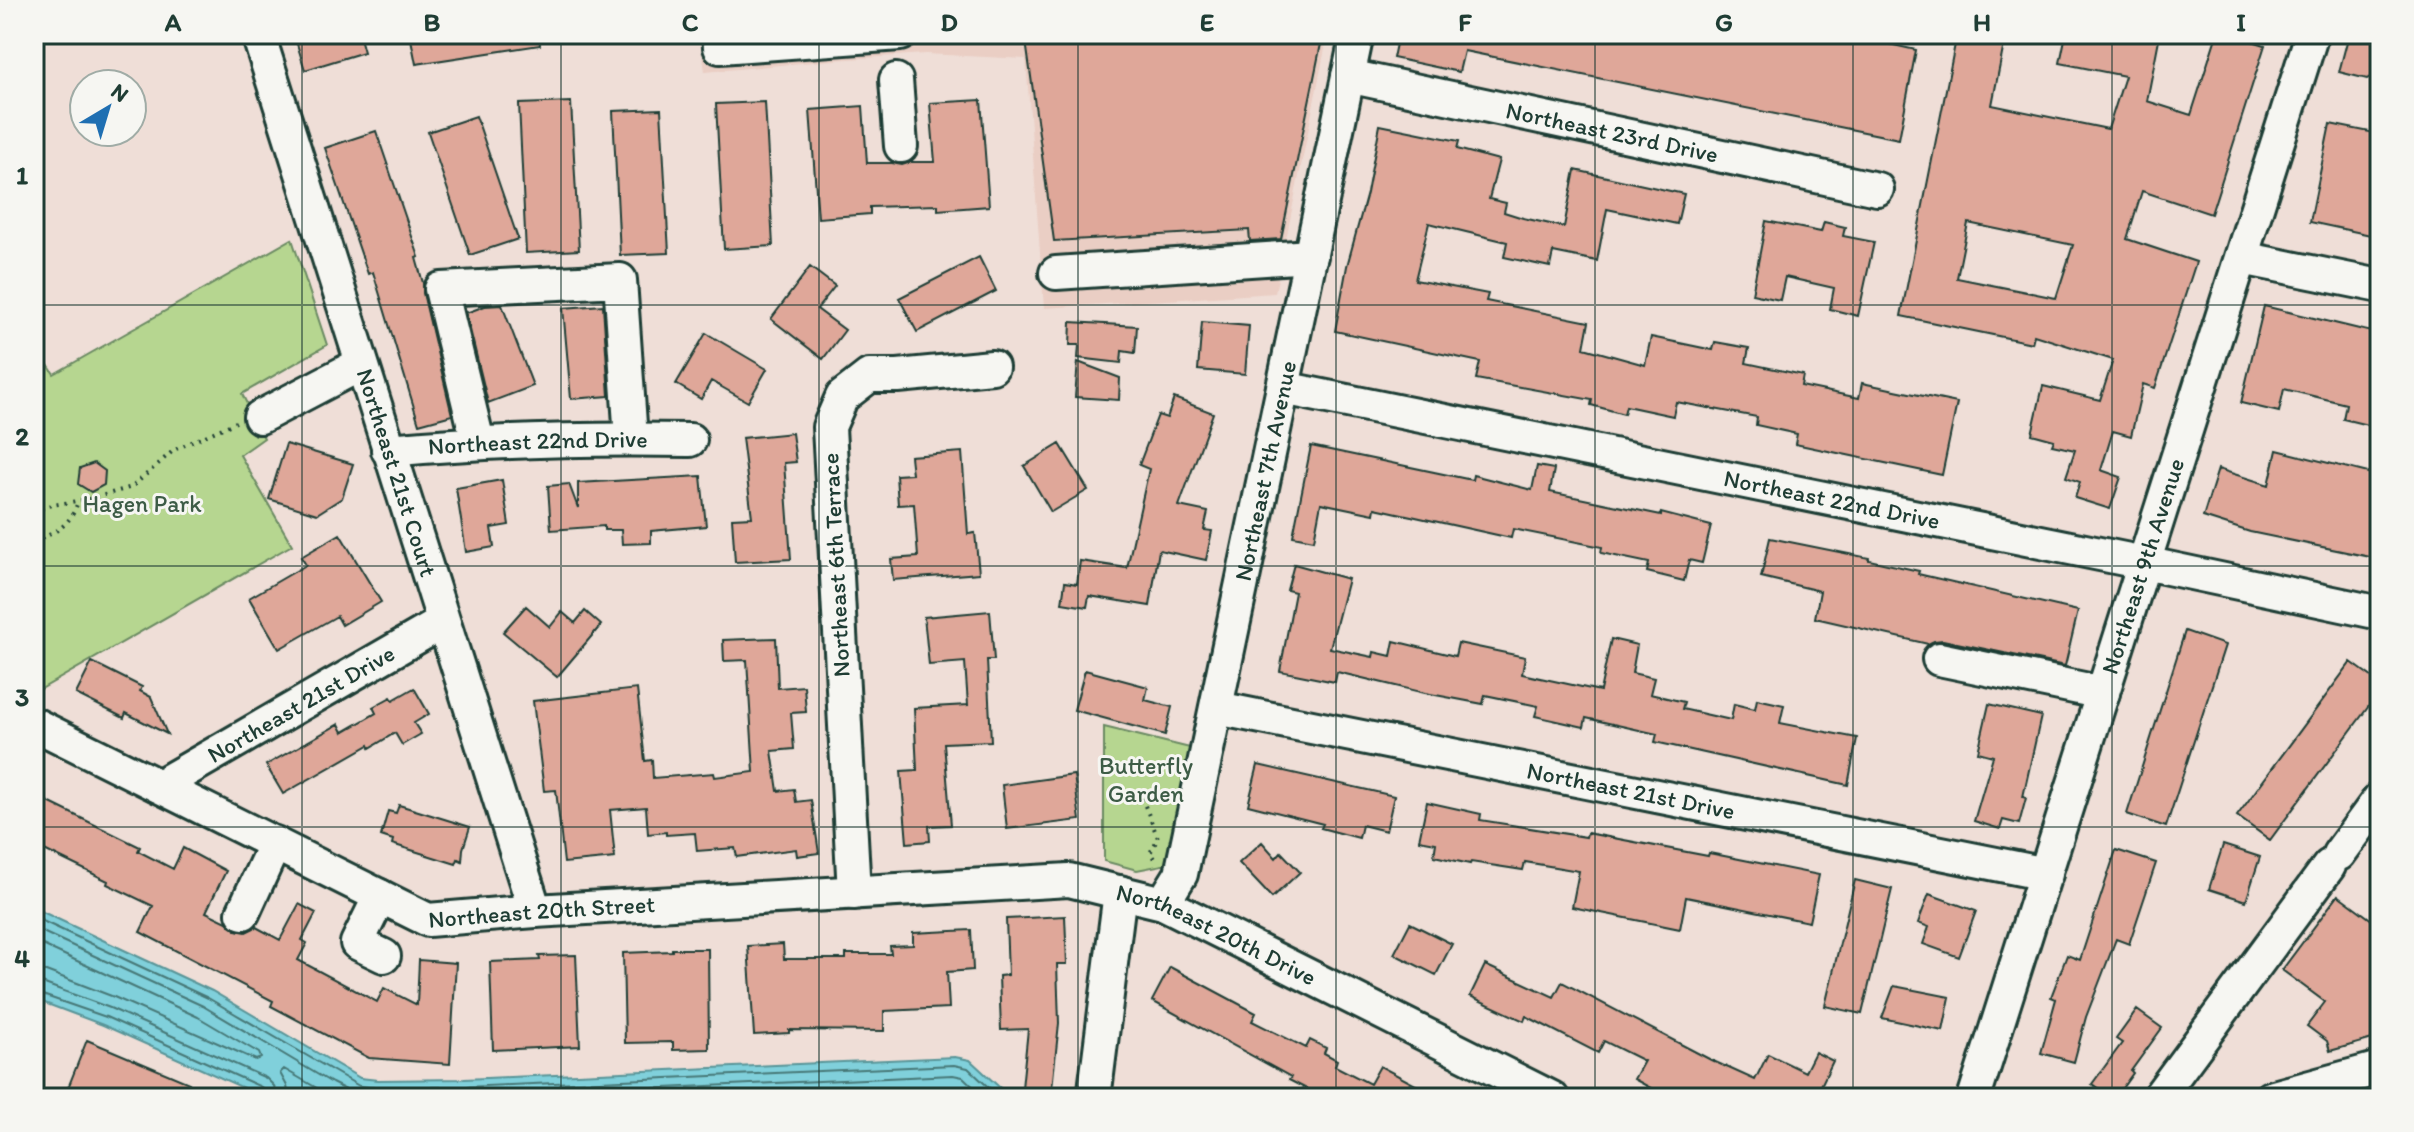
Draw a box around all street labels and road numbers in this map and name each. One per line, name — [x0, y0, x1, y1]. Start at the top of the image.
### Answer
street label: Northeast 23rd Drive — [1503, 95, 1721, 169]
street label: Northeast 7th Avenue — [1228, 358, 1302, 584]
street label: Northeast 21st Court — [351, 365, 443, 580]
street label: Northeast 22nd Drive — [427, 424, 648, 461]
street label: Northeast 6th Terrace — [815, 452, 856, 678]
street label: Northeast 9th Avenue — [2095, 454, 2190, 678]
street label: Northeast 22nd Drive — [1721, 463, 1943, 535]
street label: Northeast 21st Drive — [202, 638, 400, 769]
street label: Northeast 21st Drive — [1524, 755, 1737, 825]
street label: Northeast 20th Drive — [1113, 877, 1321, 991]
street label: Northeast 20th Street — [427, 889, 656, 934]

